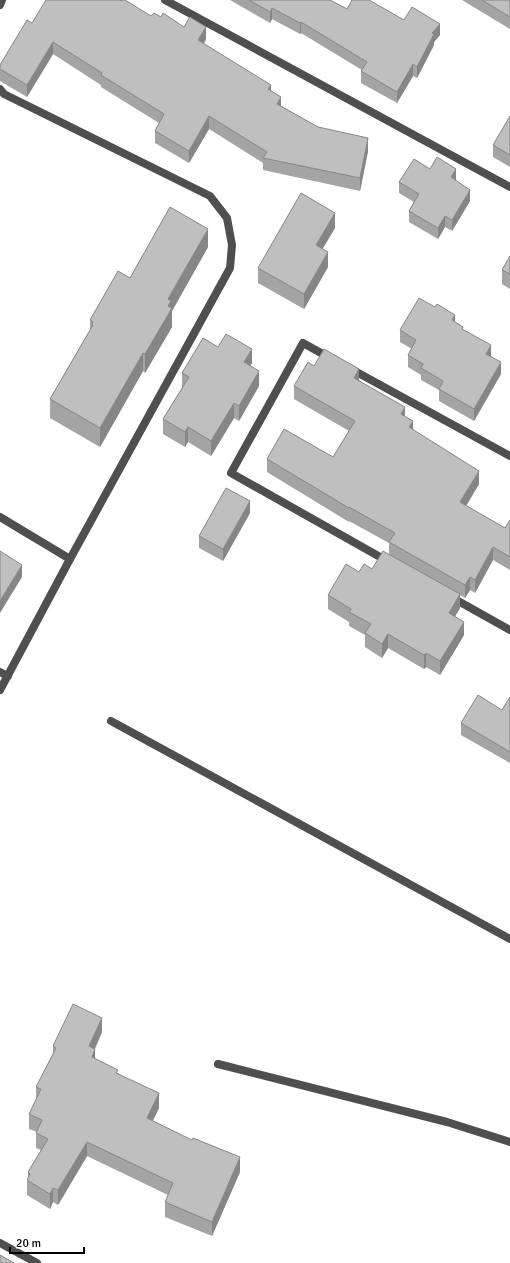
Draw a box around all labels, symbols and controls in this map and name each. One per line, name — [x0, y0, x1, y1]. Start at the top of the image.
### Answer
scale bar — [10, 1229, 84, 1255]
text: 20 m — [16, 1236, 41, 1251]

